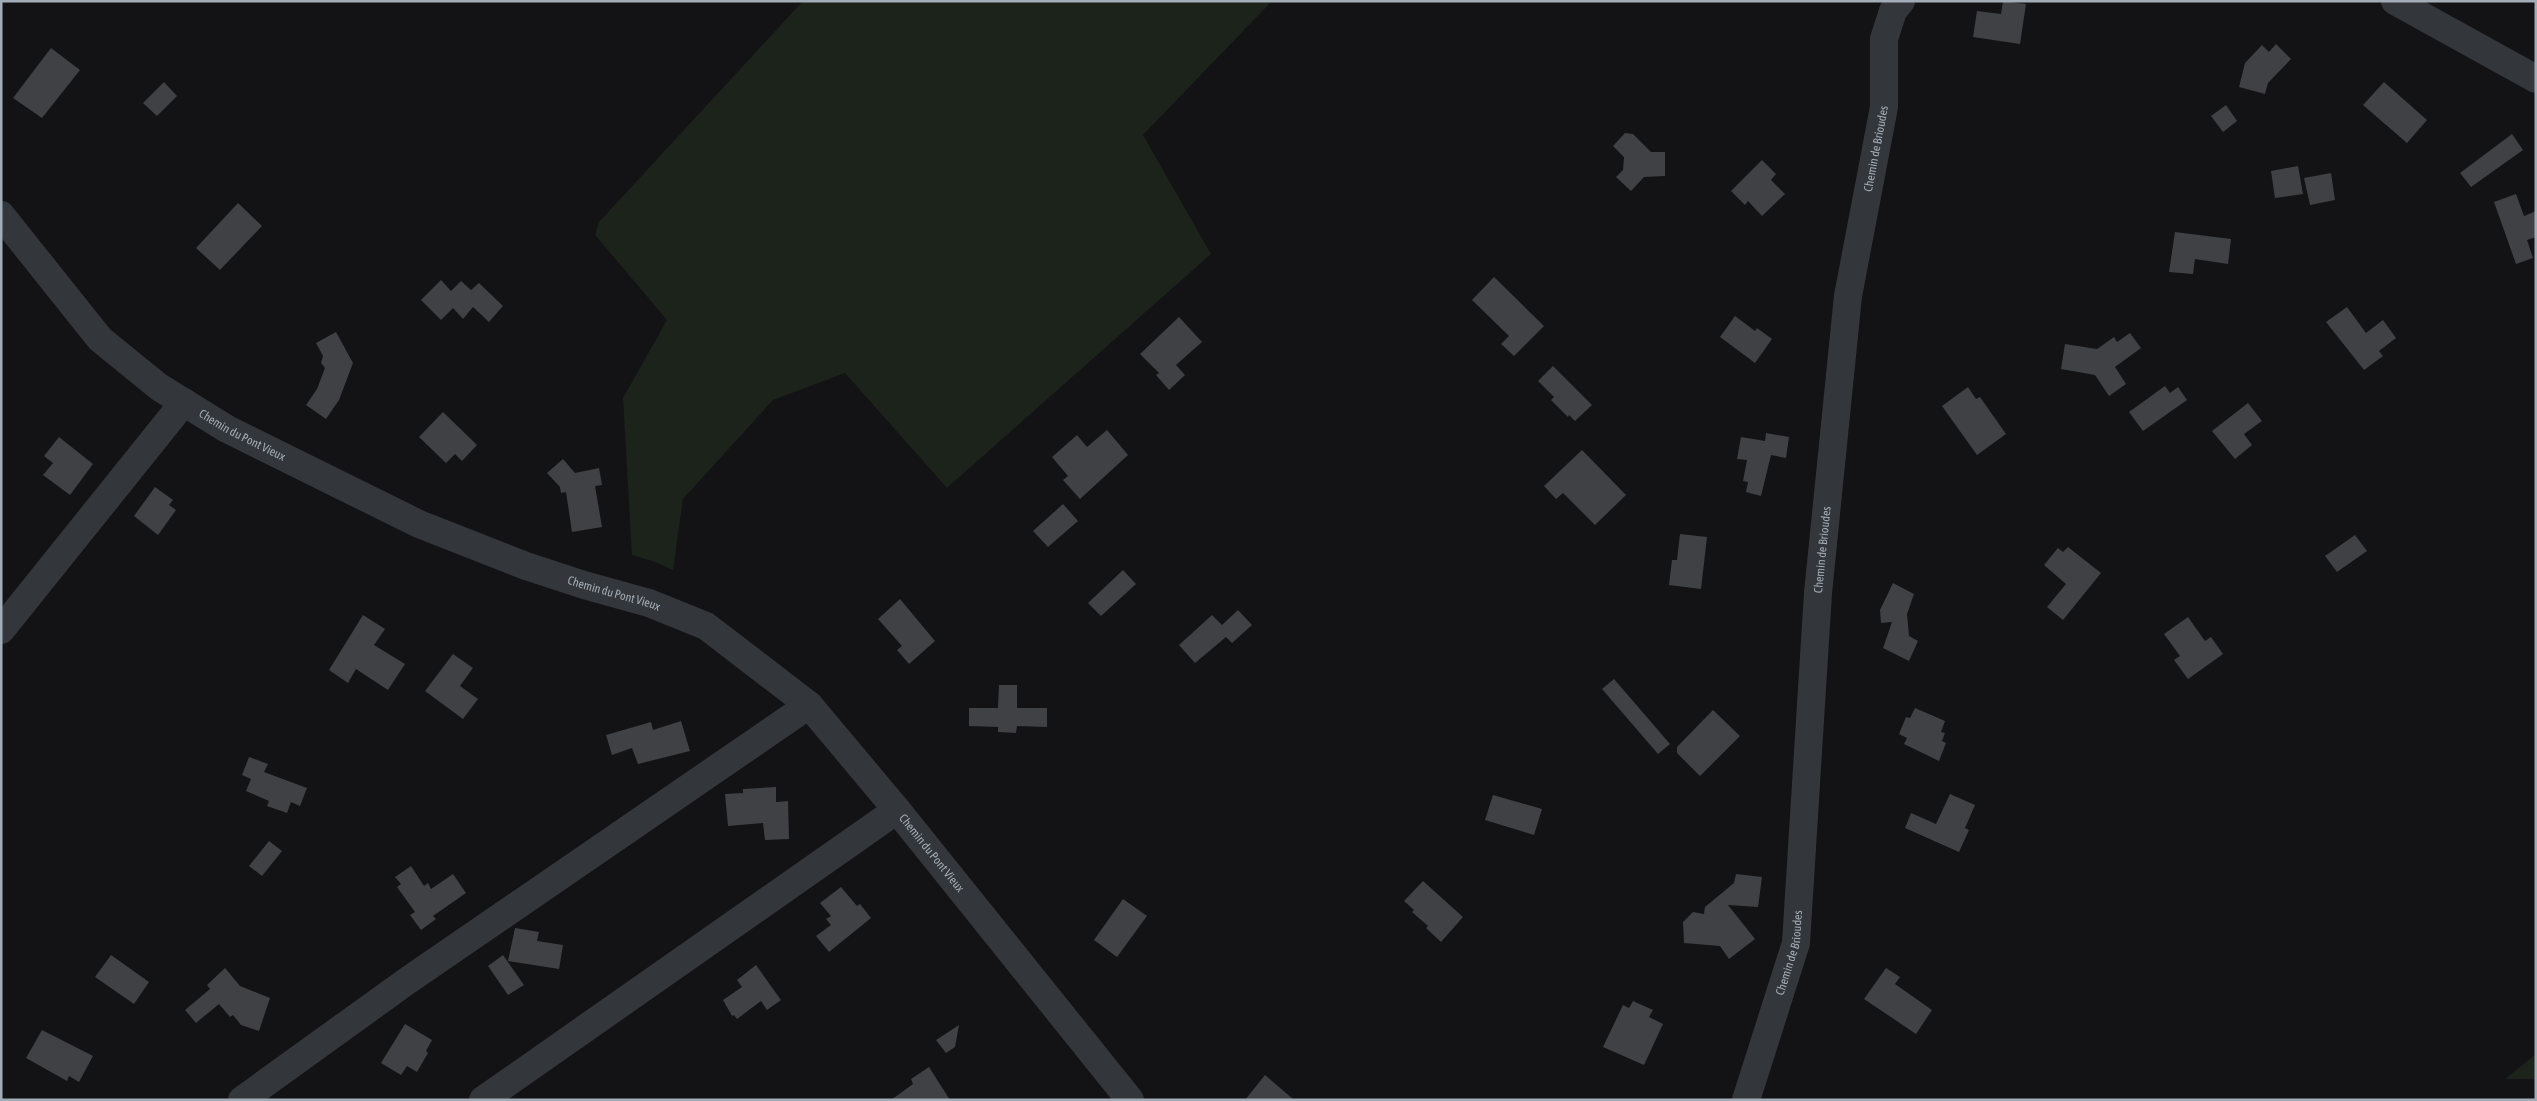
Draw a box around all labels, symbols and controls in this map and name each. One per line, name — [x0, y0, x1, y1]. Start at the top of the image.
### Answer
street label: Chemin de Brioudes — [1861, 104, 1891, 193]
street label: Chemin du Pont Vieux — [196, 406, 288, 464]
street label: Chemin de Brioudes — [1811, 506, 1834, 594]
street label: Chemin du Pont Vieux — [566, 573, 663, 614]
street label: Chemin du Pont Vieux — [896, 811, 967, 895]
street label: Chemin de Brioudes — [1773, 910, 1805, 997]

